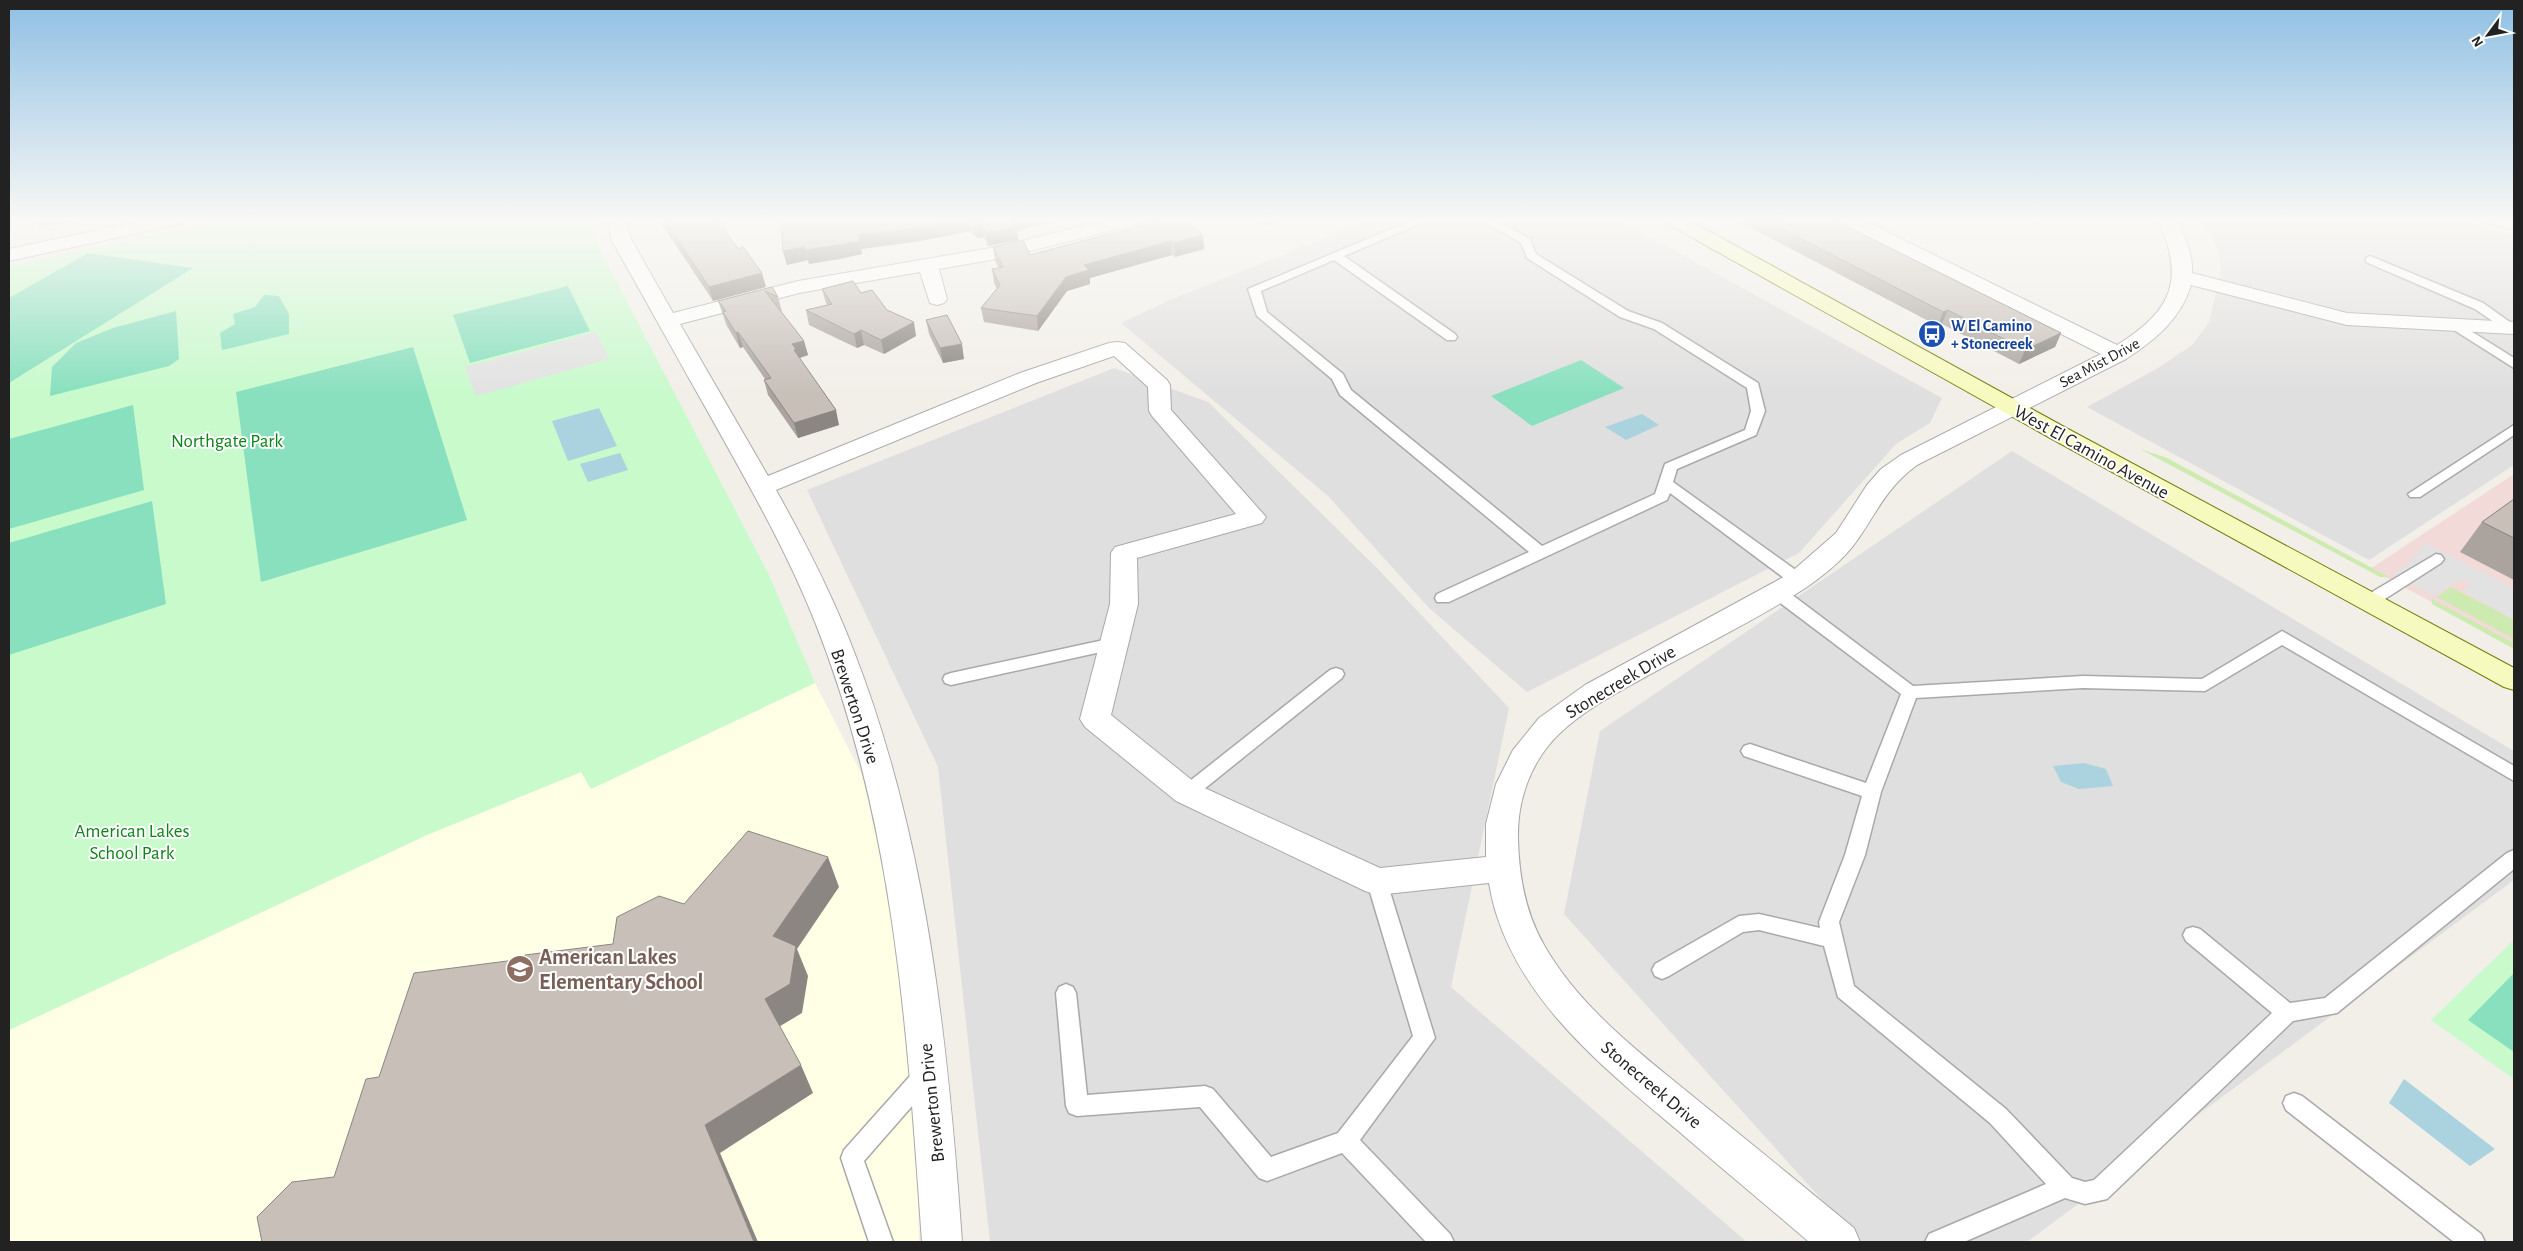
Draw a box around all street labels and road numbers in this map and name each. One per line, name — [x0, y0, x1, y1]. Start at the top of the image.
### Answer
street label: Sea Mist Drive — [2057, 335, 2142, 391]
street label: West El Camino Avenue — [2011, 402, 2172, 503]
street label: Stonecreek Drive — [1562, 642, 1679, 723]
street label: Brewerton Drive — [827, 647, 882, 766]
street label: Stonecreek Drive — [1597, 1038, 1705, 1132]
street label: Brewerton Drive — [917, 1042, 948, 1163]

